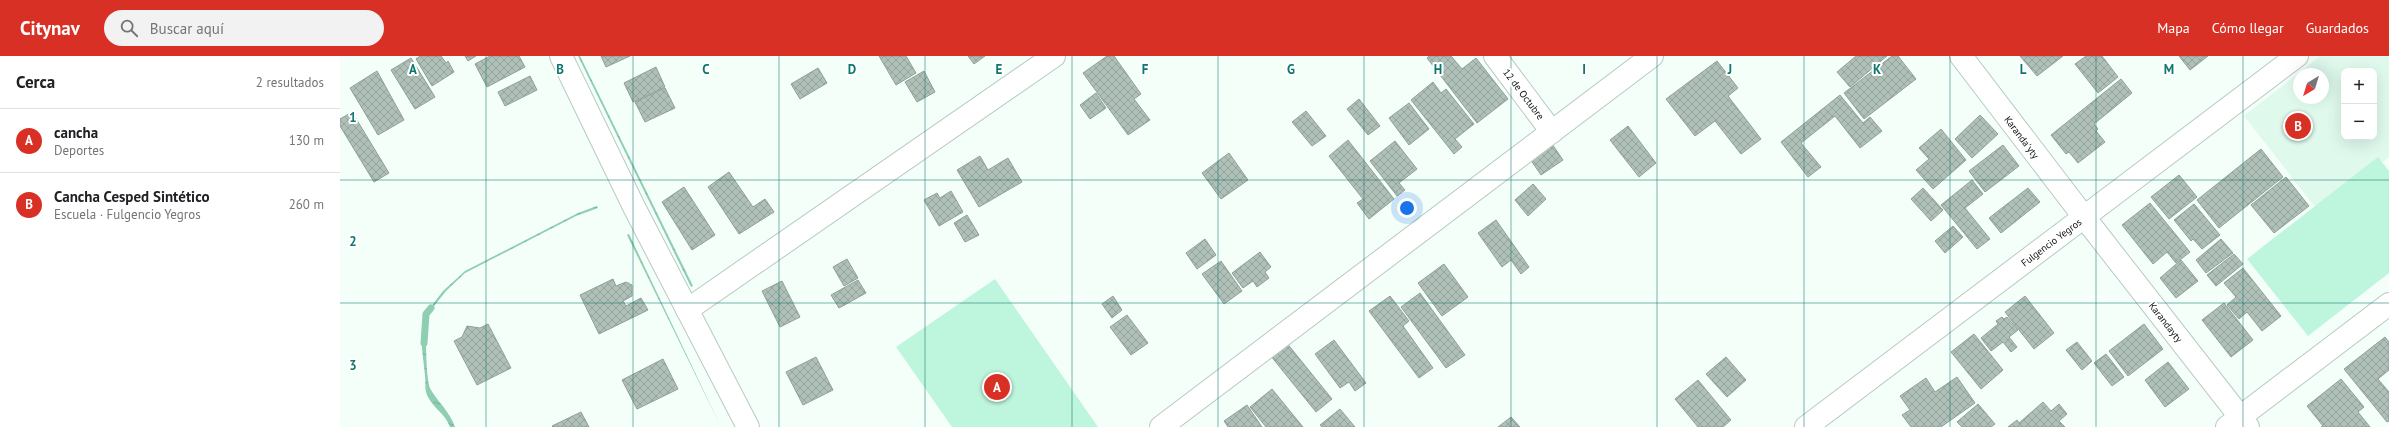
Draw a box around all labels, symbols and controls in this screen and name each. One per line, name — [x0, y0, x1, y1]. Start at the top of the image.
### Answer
search box — [104, 10, 384, 46]
text: Citynav — [20, 16, 80, 40]
icon: search — [118, 17, 140, 39]
text: Buscar aquí — [150, 19, 224, 38]
text: Mapa — [2157, 19, 2190, 37]
text: Cómo llegar — [2212, 19, 2284, 37]
text: Guardados — [2306, 19, 2369, 37]
text: A — [409, 61, 417, 78]
text: B — [556, 61, 564, 78]
text: C — [702, 61, 710, 78]
text: D — [848, 61, 856, 78]
text: E — [996, 61, 1003, 78]
text: F — [1142, 61, 1149, 78]
text: G — [1287, 61, 1295, 78]
text: H — [1434, 61, 1442, 78]
text: I — [1582, 61, 1586, 78]
text: J — [1727, 61, 1732, 78]
text: K — [1873, 61, 1881, 78]
text: L — [2020, 61, 2027, 78]
text: M — [2164, 61, 2174, 78]
street label: 12 de Octubre — [1500, 66, 1547, 122]
north arrow — [2293, 68, 2329, 104]
map controls — [2341, 68, 2377, 140]
button: + — [2341, 68, 2377, 104]
text: Cerca — [16, 71, 55, 93]
text: 2 resultados — [256, 74, 324, 91]
button: − — [2341, 104, 2377, 140]
text: 1 — [349, 109, 357, 126]
pin: B — [2285, 111, 2311, 141]
street label: Karanda'yty — [2001, 113, 2042, 161]
text: cancha — [54, 123, 98, 142]
text: A — [25, 132, 33, 149]
text: 130 m — [289, 132, 324, 149]
text: Deportes — [54, 142, 104, 159]
text: Cancha Cesped Sintético — [54, 187, 209, 206]
text: B — [25, 196, 33, 213]
text: 260 m — [289, 196, 324, 213]
your location — [1397, 198, 1417, 218]
text: Escuela · Fulgencio Yegros — [54, 206, 201, 223]
street label: Fulgencio Yegros — [2018, 215, 2084, 269]
text: 2 — [349, 233, 357, 250]
street label: Karandayty — [2146, 300, 2186, 345]
text: 3 — [349, 357, 357, 374]
pin: A — [984, 372, 1010, 402]

